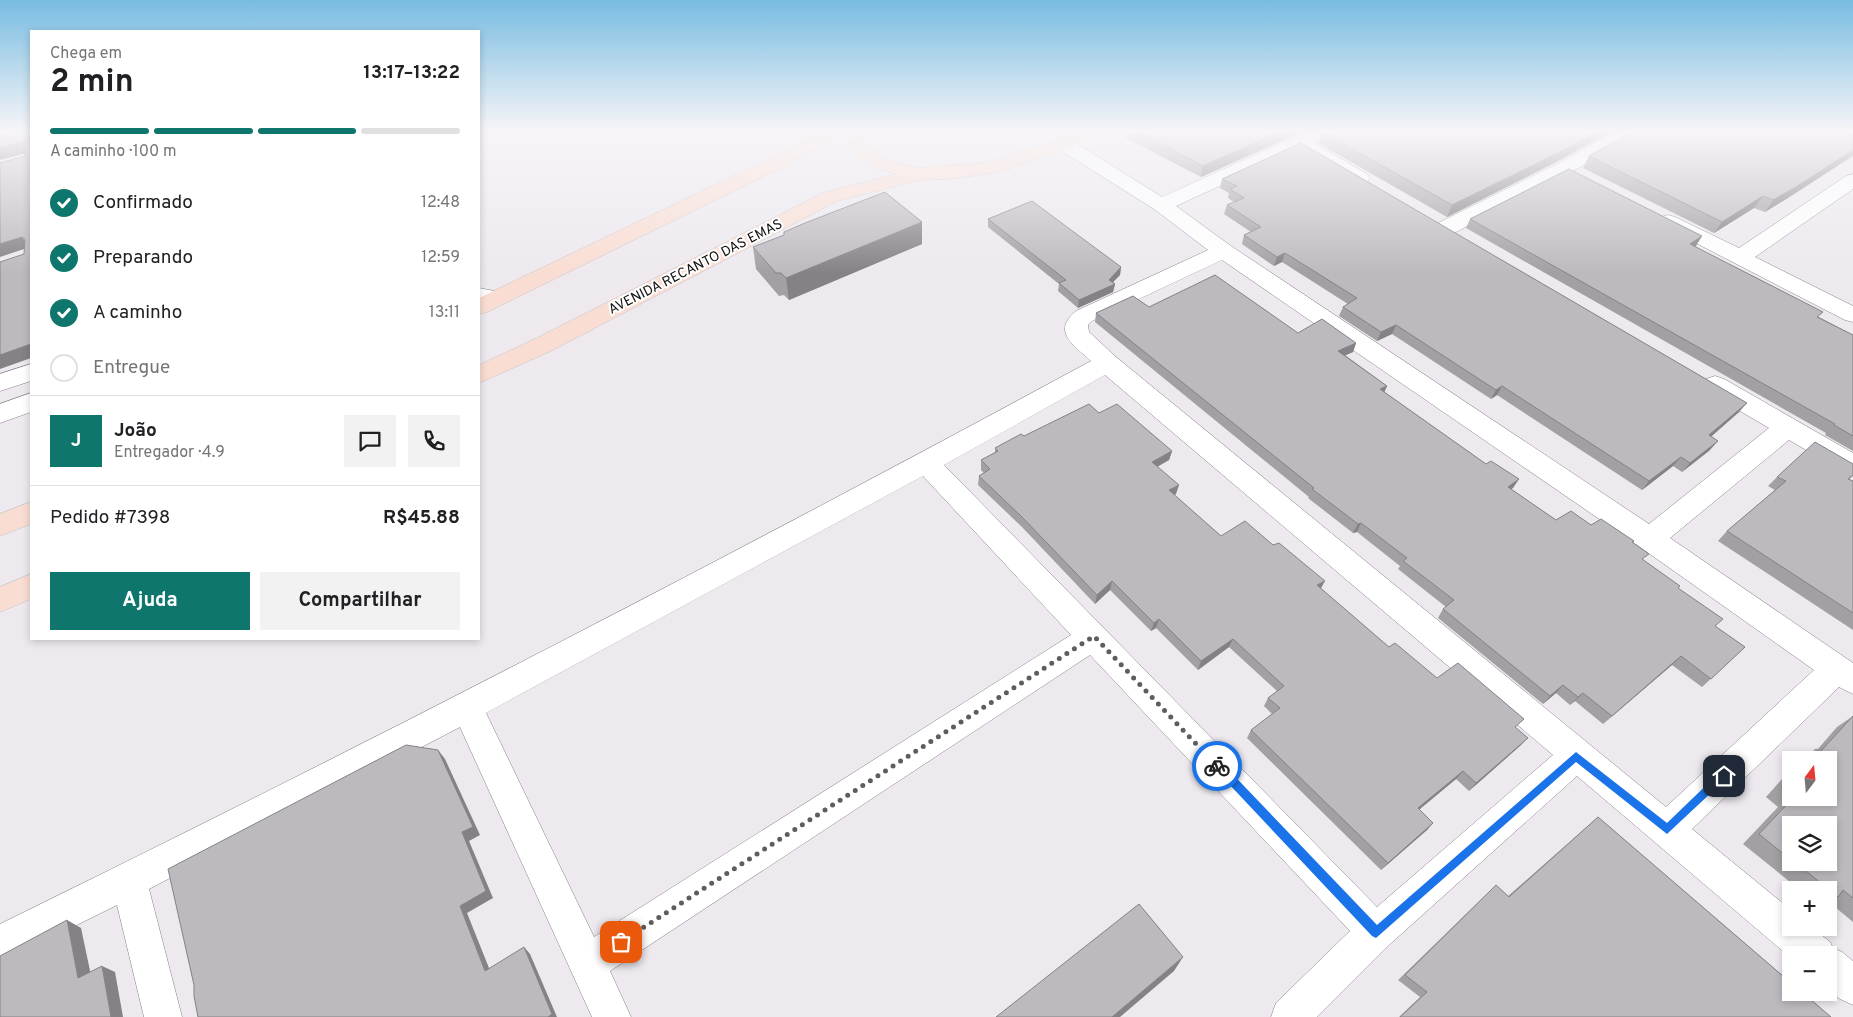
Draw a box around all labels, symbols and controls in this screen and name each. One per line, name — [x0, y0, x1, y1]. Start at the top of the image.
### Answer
text: Chega em — [50, 44, 122, 64]
text: 13:17–13:22 — [363, 61, 460, 85]
text: 2 min — [50, 63, 134, 103]
text: A caminho · 100 m — [50, 142, 176, 162]
icon: check — [50, 189, 78, 217]
text: Confirmado — [93, 191, 193, 215]
text: 12:48 — [421, 193, 460, 213]
street label: AVENIDA RECANTO DAS EMAS — [606, 216, 786, 319]
icon: check — [50, 244, 78, 272]
text: Preparando — [93, 246, 193, 270]
text: 12:59 — [421, 248, 460, 268]
icon: check — [50, 299, 78, 327]
text: A caminho — [93, 301, 182, 325]
text: 13:11 — [429, 303, 460, 323]
text: Entregue — [93, 356, 170, 380]
button: chat — [344, 415, 396, 467]
button: phone — [408, 415, 460, 467]
text: João — [114, 419, 157, 443]
text: J — [71, 429, 81, 453]
text: Entregador · 4.9 — [114, 443, 225, 463]
text: Pedido #7398 — [50, 506, 170, 530]
text: R$45.88 — [383, 506, 460, 530]
button: Ajuda — [50, 572, 250, 630]
button: Compartilhar — [260, 572, 460, 630]
courier — [1192, 741, 1242, 791]
north arrow — [1782, 751, 1838, 806]
map controls — [1782, 751, 1837, 1001]
icon: bike — [1203, 752, 1231, 780]
pin — [1703, 755, 1745, 797]
icon: home — [1710, 762, 1738, 790]
button: layers — [1782, 816, 1837, 871]
button: + — [1782, 881, 1837, 936]
pin — [600, 921, 642, 963]
icon: bag — [607, 928, 635, 956]
button: − — [1782, 946, 1837, 1001]

